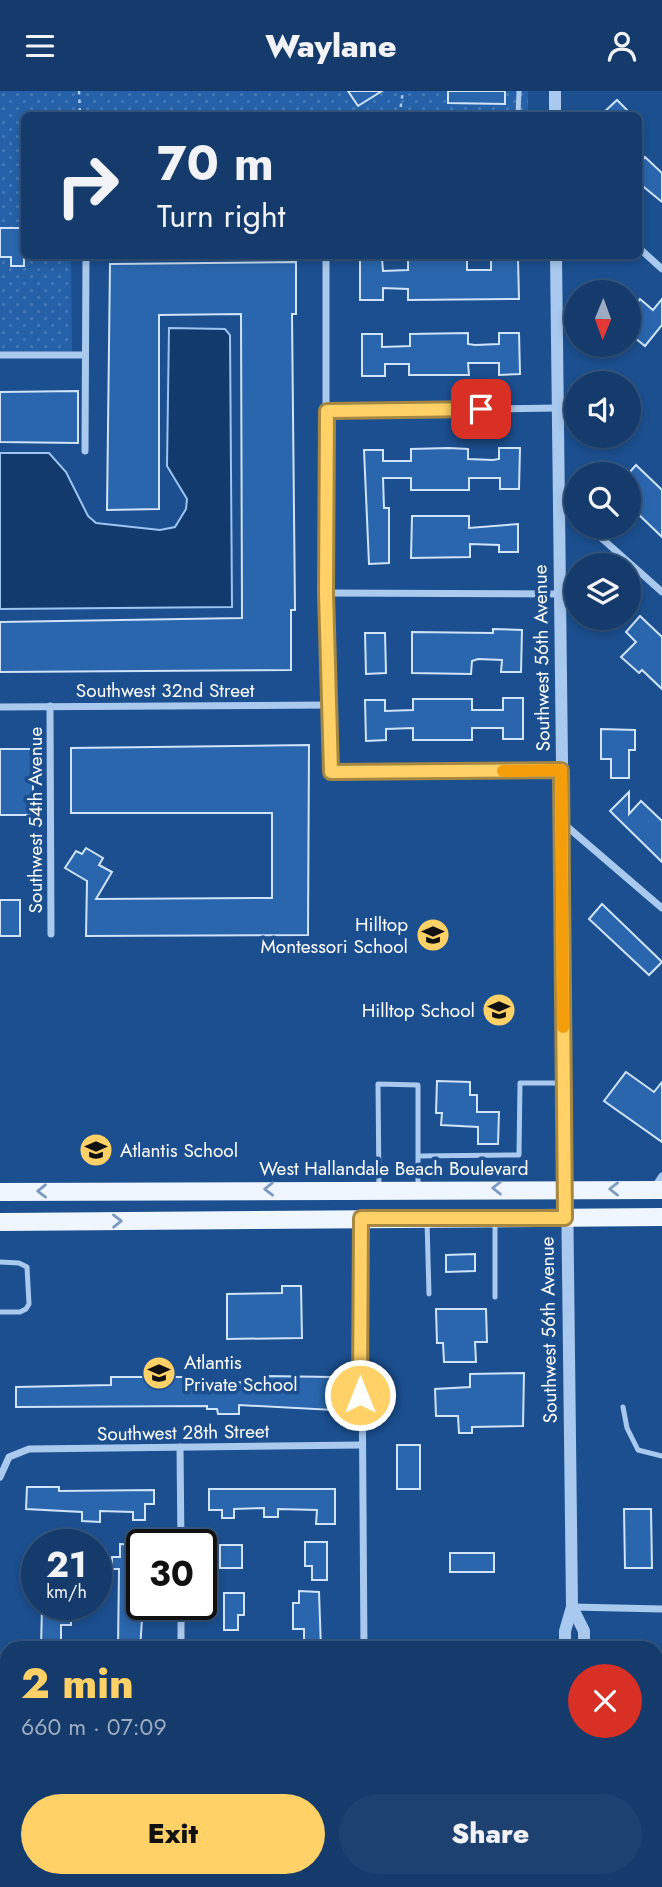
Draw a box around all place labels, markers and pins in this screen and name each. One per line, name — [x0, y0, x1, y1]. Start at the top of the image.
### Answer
pin — [451, 379, 511, 439]
place label: Hilltop Montessori School — [260, 911, 408, 960]
school or university icon: Hilltop Montessori School — [414, 916, 452, 954]
school or university icon: Hilltop School — [480, 991, 518, 1029]
place label: Hilltop School — [362, 997, 475, 1024]
school or university icon: Atlantis School — [77, 1131, 115, 1169]
place label: Atlantis School — [120, 1137, 238, 1164]
place label: Atlantis Private School — [184, 1349, 298, 1398]
school or university icon: Atlantis Private School — [140, 1354, 178, 1392]

